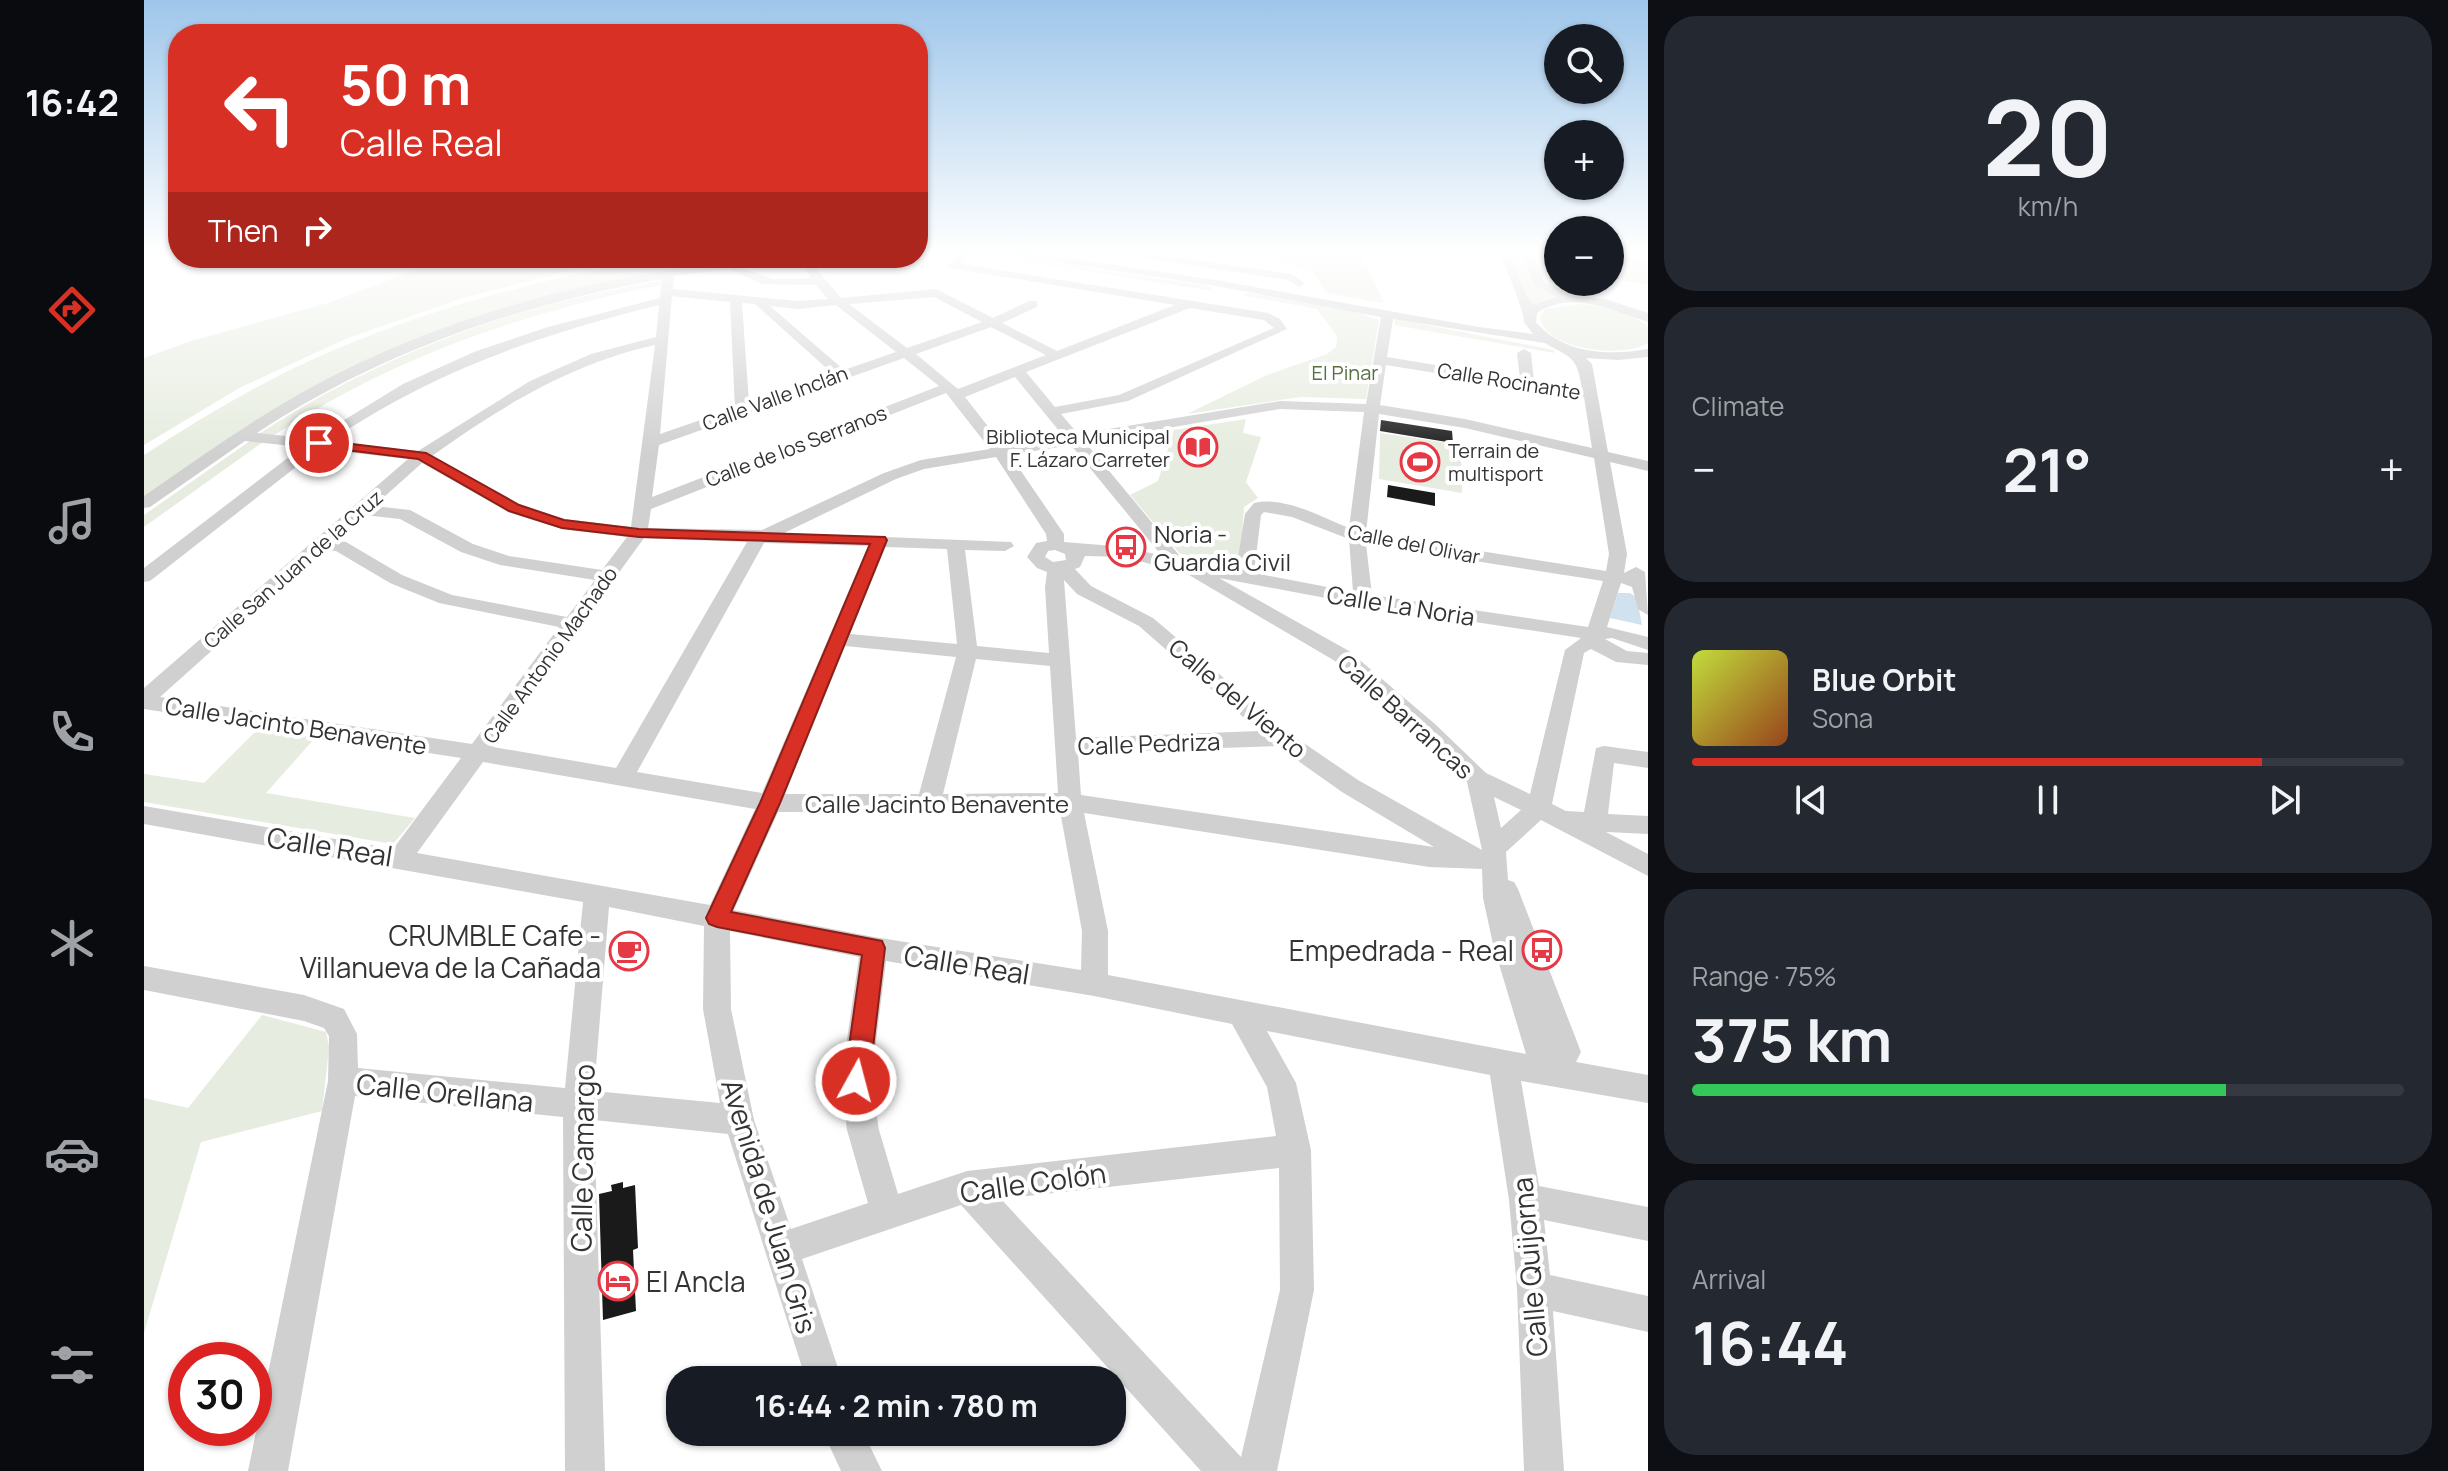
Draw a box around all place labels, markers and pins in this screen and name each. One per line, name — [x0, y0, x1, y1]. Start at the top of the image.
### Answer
pin — [285, 409, 353, 477]
place label: Biblioteca Municipal F. Lázaro Carreter — [986, 423, 1170, 473]
library icon: Biblioteca Municipal F. Lázaro Carreter — [1177, 426, 1219, 468]
place label: Terrain de multisport — [1448, 437, 1544, 487]
sports icon: Terrain de multisport — [1399, 441, 1441, 483]
place label: Noria - Guardia Civil — [1154, 517, 1291, 578]
bus stop icon: Noria - Guardia Civil — [1105, 526, 1147, 568]
place label: CRUMBLE Cafe - Villanueva de la Cañada — [300, 916, 601, 986]
bus stop icon: Empedrada - Real — [1521, 929, 1563, 971]
cafe icon: CRUMBLE Cafe - Villanueva de la Cañada — [608, 930, 650, 972]
place label: Empedrada - Real — [1289, 931, 1514, 969]
hotel icon: El Ancla — [597, 1260, 639, 1302]
place label: El Ancla — [646, 1262, 746, 1300]

